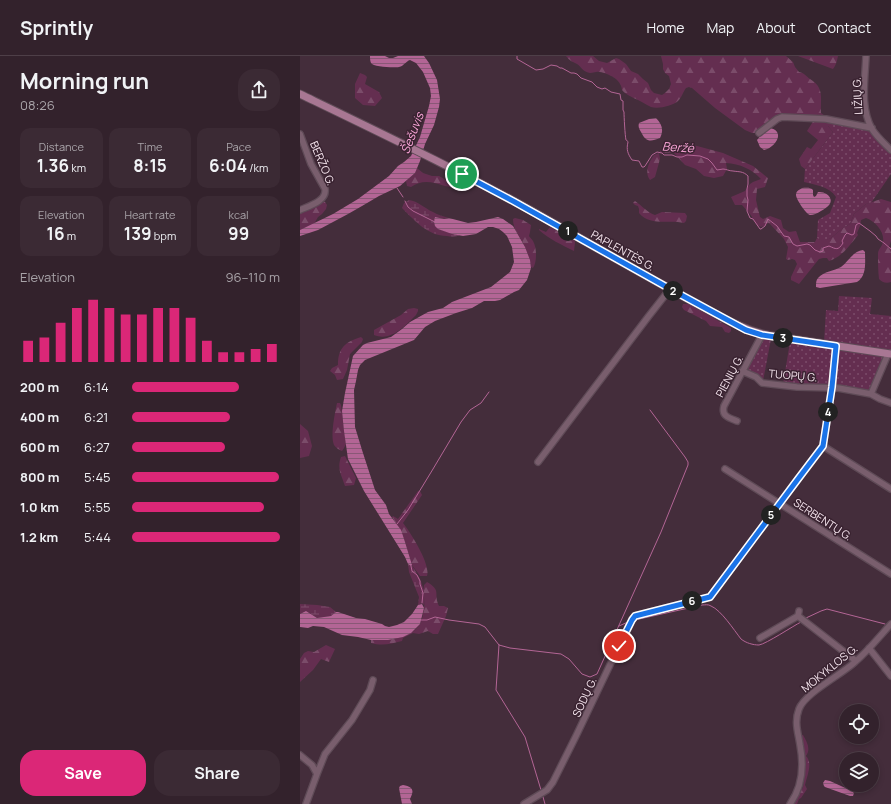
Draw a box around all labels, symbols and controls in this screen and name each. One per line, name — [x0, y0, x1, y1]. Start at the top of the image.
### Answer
text: Sprintly — [20, 15, 93, 41]
text: Home — [647, 18, 684, 37]
text: Map — [706, 18, 734, 37]
text: About — [756, 18, 796, 37]
text: Contact — [818, 18, 871, 37]
text: Morning run — [20, 66, 149, 96]
button: share — [238, 69, 280, 111]
street label: LIŽIŲ G. — [849, 77, 865, 115]
text: 08:26 — [20, 96, 55, 114]
water label: Šešuvis — [396, 108, 428, 156]
water label: Beržė — [662, 137, 695, 157]
text: Distance — [39, 139, 84, 154]
text: Time — [138, 139, 162, 154]
text: Pace — [226, 139, 251, 154]
street label: BERŽO G. — [307, 139, 339, 187]
text: 1.36 — [37, 154, 69, 177]
text: 8:15 — [133, 154, 167, 177]
text: 6:04 — [209, 154, 247, 177]
pin — [445, 157, 479, 191]
text: km — [69, 160, 86, 175]
text: /km — [247, 160, 268, 175]
icon: arrive — [451, 163, 473, 185]
text: Elevation — [38, 207, 85, 222]
text: Heart rate — [124, 207, 176, 222]
text: kcal — [229, 207, 249, 222]
pin: 1 — [558, 221, 578, 241]
text: 16 — [47, 222, 65, 245]
text: 139 — [124, 222, 152, 245]
text: 99 — [228, 222, 249, 245]
text: 1 — [566, 223, 570, 238]
street label: PAPLENTĖS G. — [588, 226, 658, 274]
text: m — [65, 228, 76, 243]
text: bpm — [152, 228, 176, 243]
text: Elevation — [20, 268, 75, 286]
text: 96–110 m — [225, 268, 280, 286]
pin: 2 — [663, 281, 683, 301]
text: 2 — [670, 283, 676, 298]
pin: 3 — [773, 328, 793, 348]
text: 3 — [780, 330, 786, 345]
street label: PIENIŲ G. — [712, 352, 746, 400]
street label: TUOPŲ G. — [768, 365, 818, 385]
text: 200 m — [20, 378, 59, 396]
text: 6:14 — [84, 378, 109, 396]
pin: 4 — [818, 402, 838, 422]
text: 4 — [825, 404, 831, 419]
text: 400 m — [20, 408, 59, 426]
text: 6:21 — [84, 408, 108, 426]
text: 600 m — [20, 438, 59, 456]
text: 6:27 — [84, 438, 110, 456]
text: 800 m — [20, 468, 59, 486]
text: 5:45 — [84, 468, 111, 486]
street label: SERBENTŲ G. — [791, 494, 855, 544]
text: 1.0 km — [20, 498, 59, 516]
text: 5:55 — [84, 498, 110, 516]
pin: 5 — [761, 505, 781, 525]
text: 5 — [768, 507, 774, 522]
text: 1.2 km — [20, 528, 58, 546]
text: 5:44 — [84, 528, 111, 546]
pin: 6 — [682, 591, 702, 611]
text: 6 — [689, 593, 695, 608]
pin — [602, 629, 636, 663]
icon: check — [608, 635, 630, 657]
street label: MOKYKLOS G. — [798, 641, 860, 695]
street label: SODŲ G. — [568, 675, 600, 719]
map controls — [839, 704, 879, 792]
button: locate — [839, 704, 879, 744]
button: Save — [20, 750, 146, 796]
button: Share — [154, 750, 280, 796]
button: layers — [839, 752, 879, 792]

